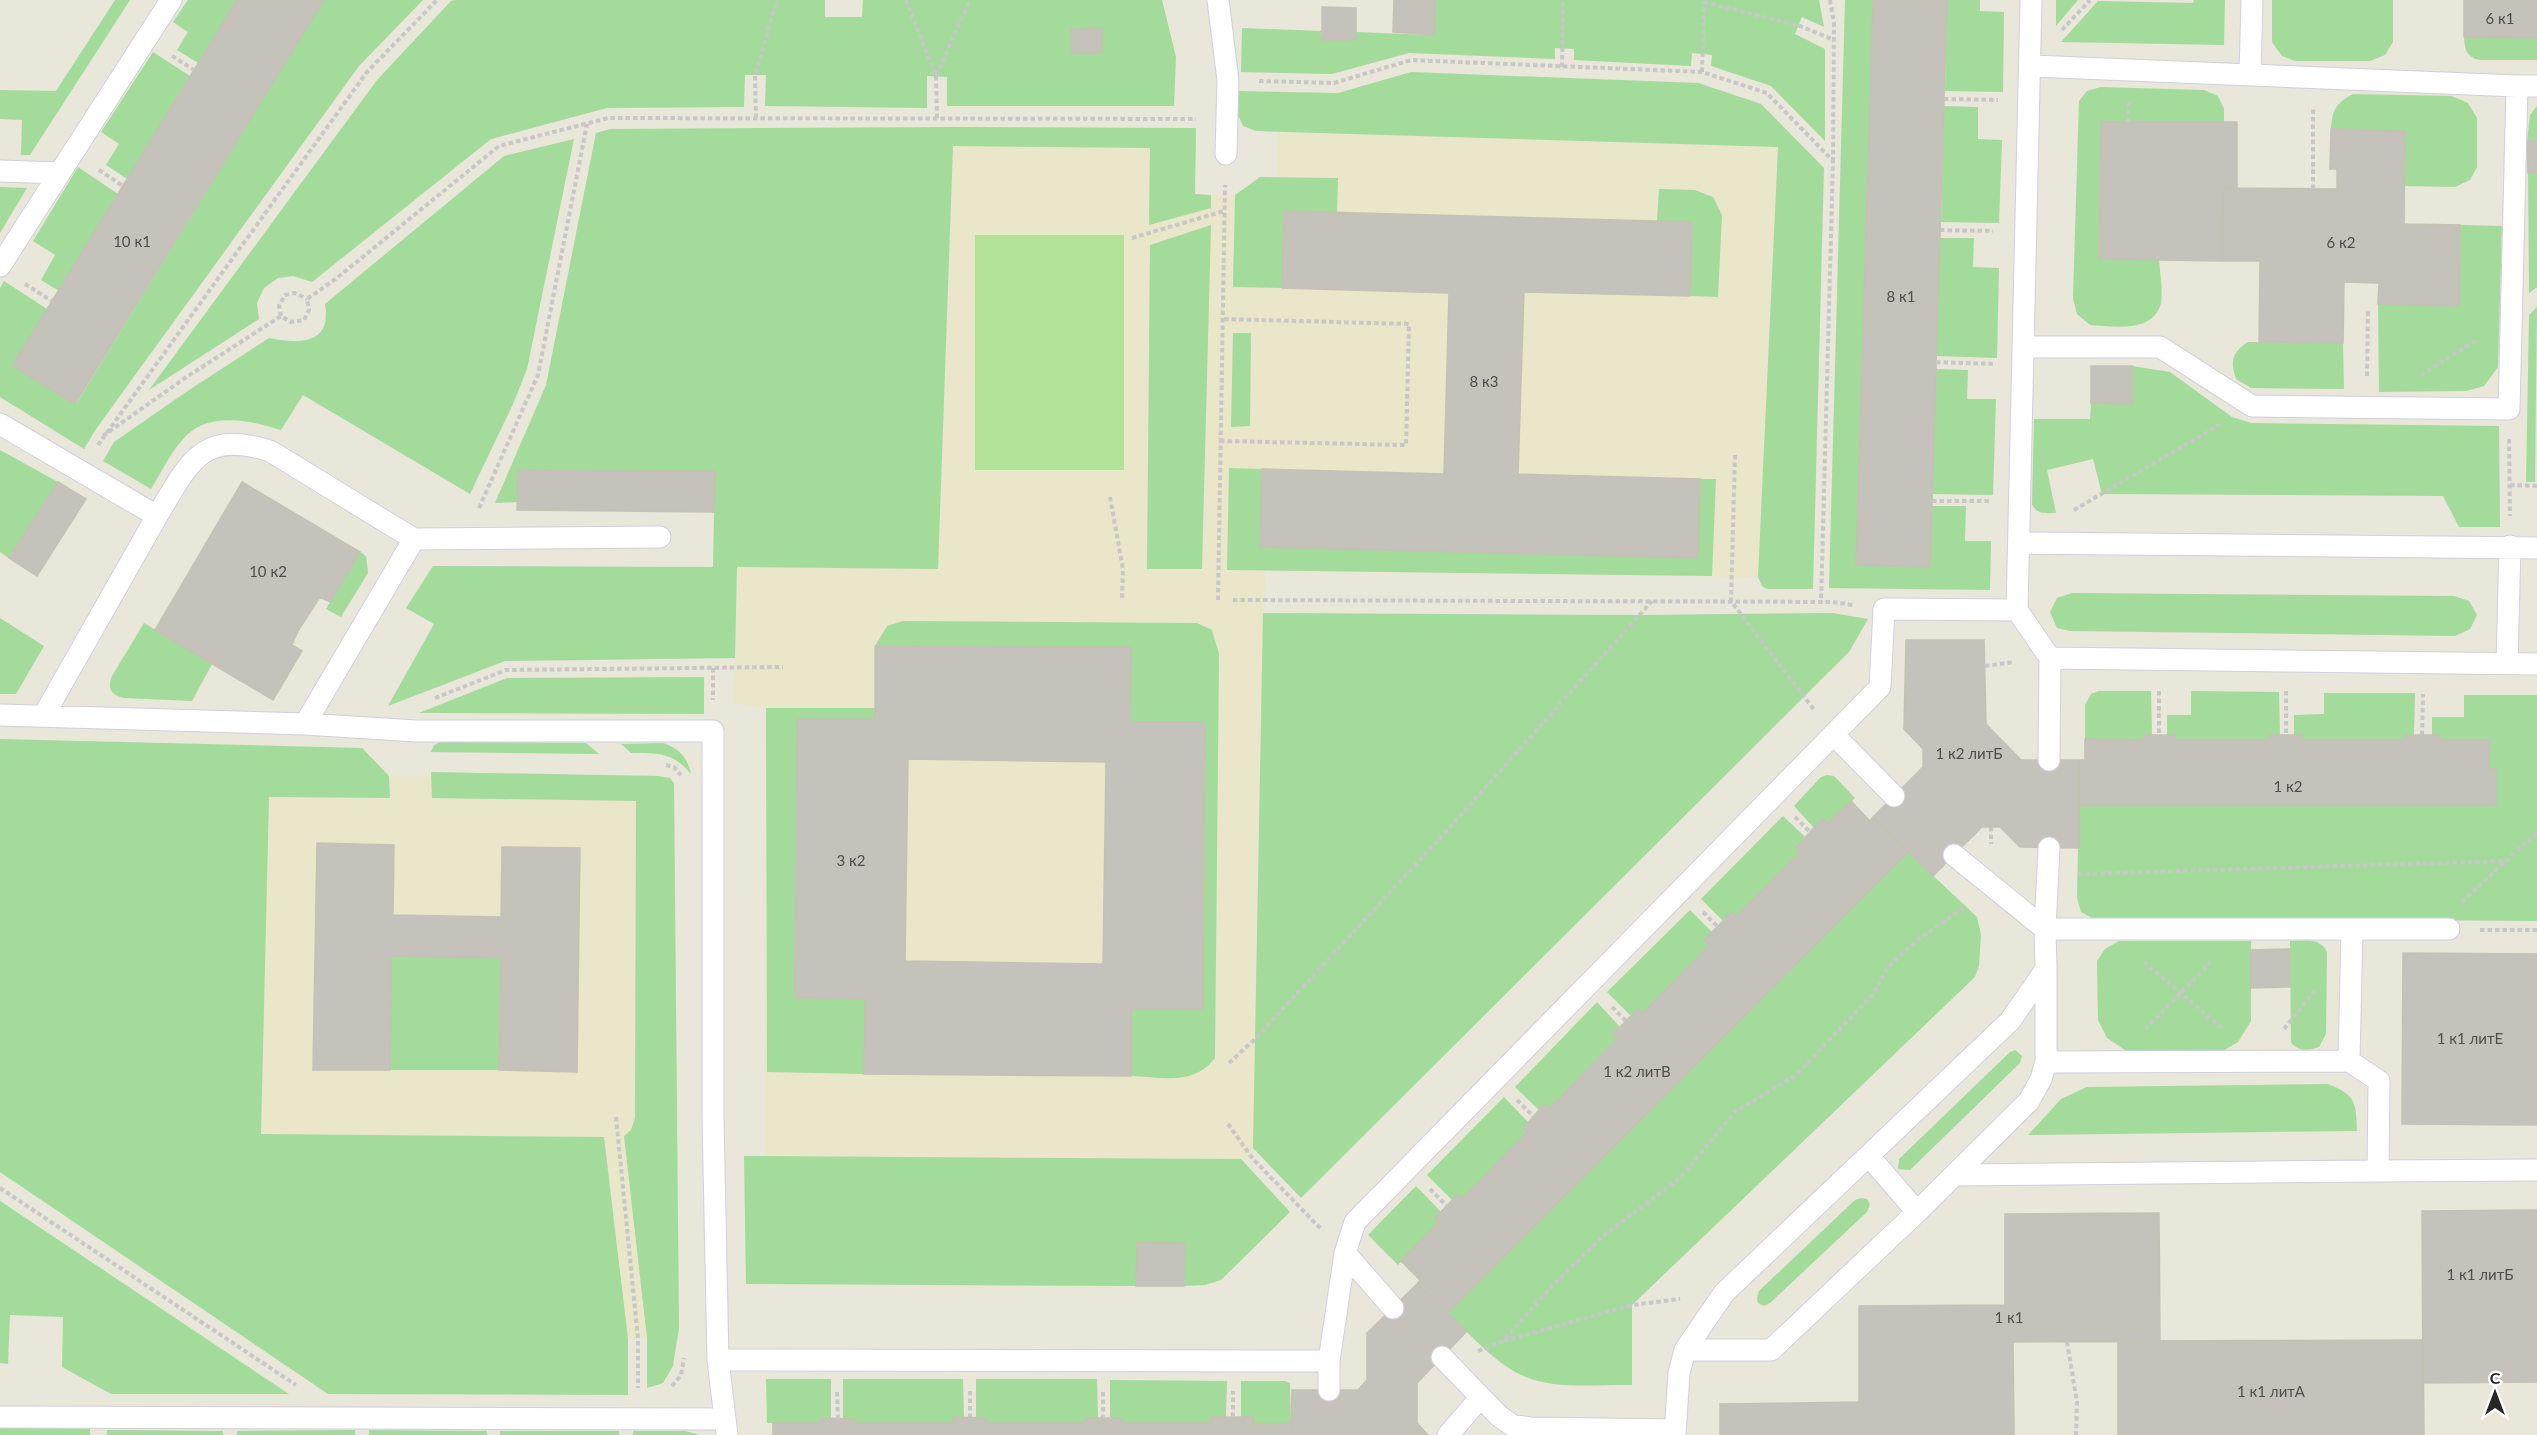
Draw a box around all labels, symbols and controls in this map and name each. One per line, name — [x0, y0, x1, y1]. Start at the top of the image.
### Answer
house number: 6 к1 — [2485, 9, 2515, 27]
house number: 10 к1 — [113, 232, 151, 250]
house number: 6 к2 — [2326, 233, 2356, 251]
house number: 8 к1 — [1886, 287, 1916, 305]
house number: 8 к3 — [1469, 372, 1499, 390]
house number: 10 к2 — [249, 562, 287, 580]
house number: 1 к2 литБ — [1935, 744, 2003, 762]
house number: 1 к2 — [2273, 777, 2303, 795]
house number: 3 к2 — [836, 851, 866, 869]
house number: 1 к1 литЕ — [2437, 1029, 2503, 1047]
house number: 1 к2 литВ — [1603, 1062, 1671, 1080]
house number: 1 к1 литБ — [2446, 1265, 2514, 1283]
house number: 1 к1 — [1994, 1308, 2024, 1326]
north arrow — [2465, 1363, 2525, 1423]
text: С — [2490, 1368, 2501, 1387]
house number: 1 к1 литА — [2237, 1382, 2306, 1400]

